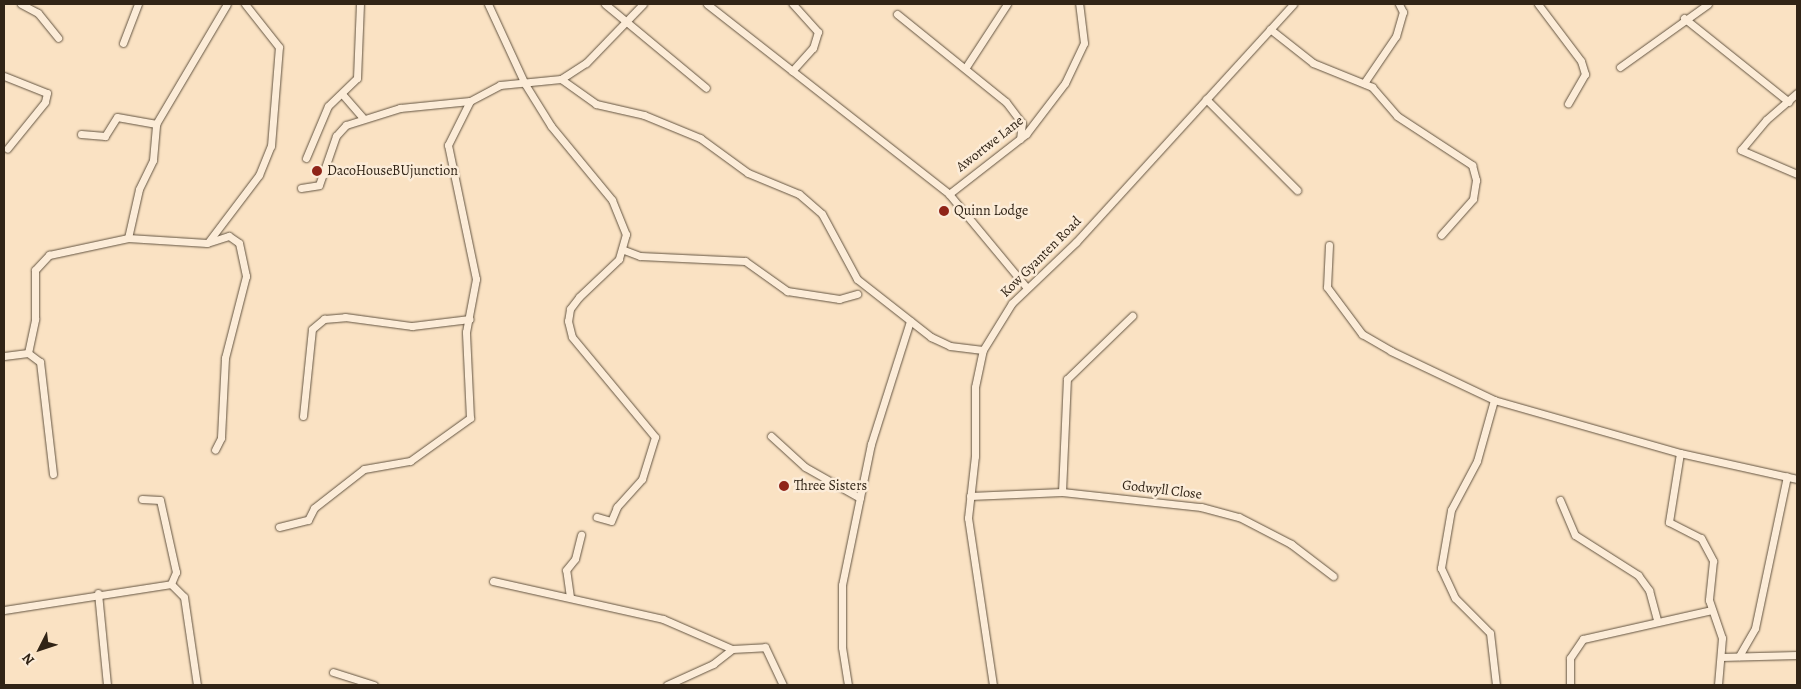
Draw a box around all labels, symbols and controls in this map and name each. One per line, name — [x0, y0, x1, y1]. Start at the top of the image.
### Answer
street label: Awortwe Lane — [953, 113, 1027, 175]
place label: DacoHouseBUjunction — [327, 163, 458, 179]
marker: DacoHouseBUjunction — [311, 165, 323, 177]
place label: Quinn Lodge — [954, 203, 1028, 219]
marker: Quinn Lodge — [938, 205, 950, 217]
street label: Kow Gyanten Road — [997, 213, 1085, 301]
street label: Godwyll Close — [1121, 477, 1203, 503]
place label: Three Sisters — [794, 478, 867, 494]
marker: Three Sisters — [778, 480, 790, 492]
north arrow — [15, 624, 65, 674]
text: N — [18, 649, 39, 669]

